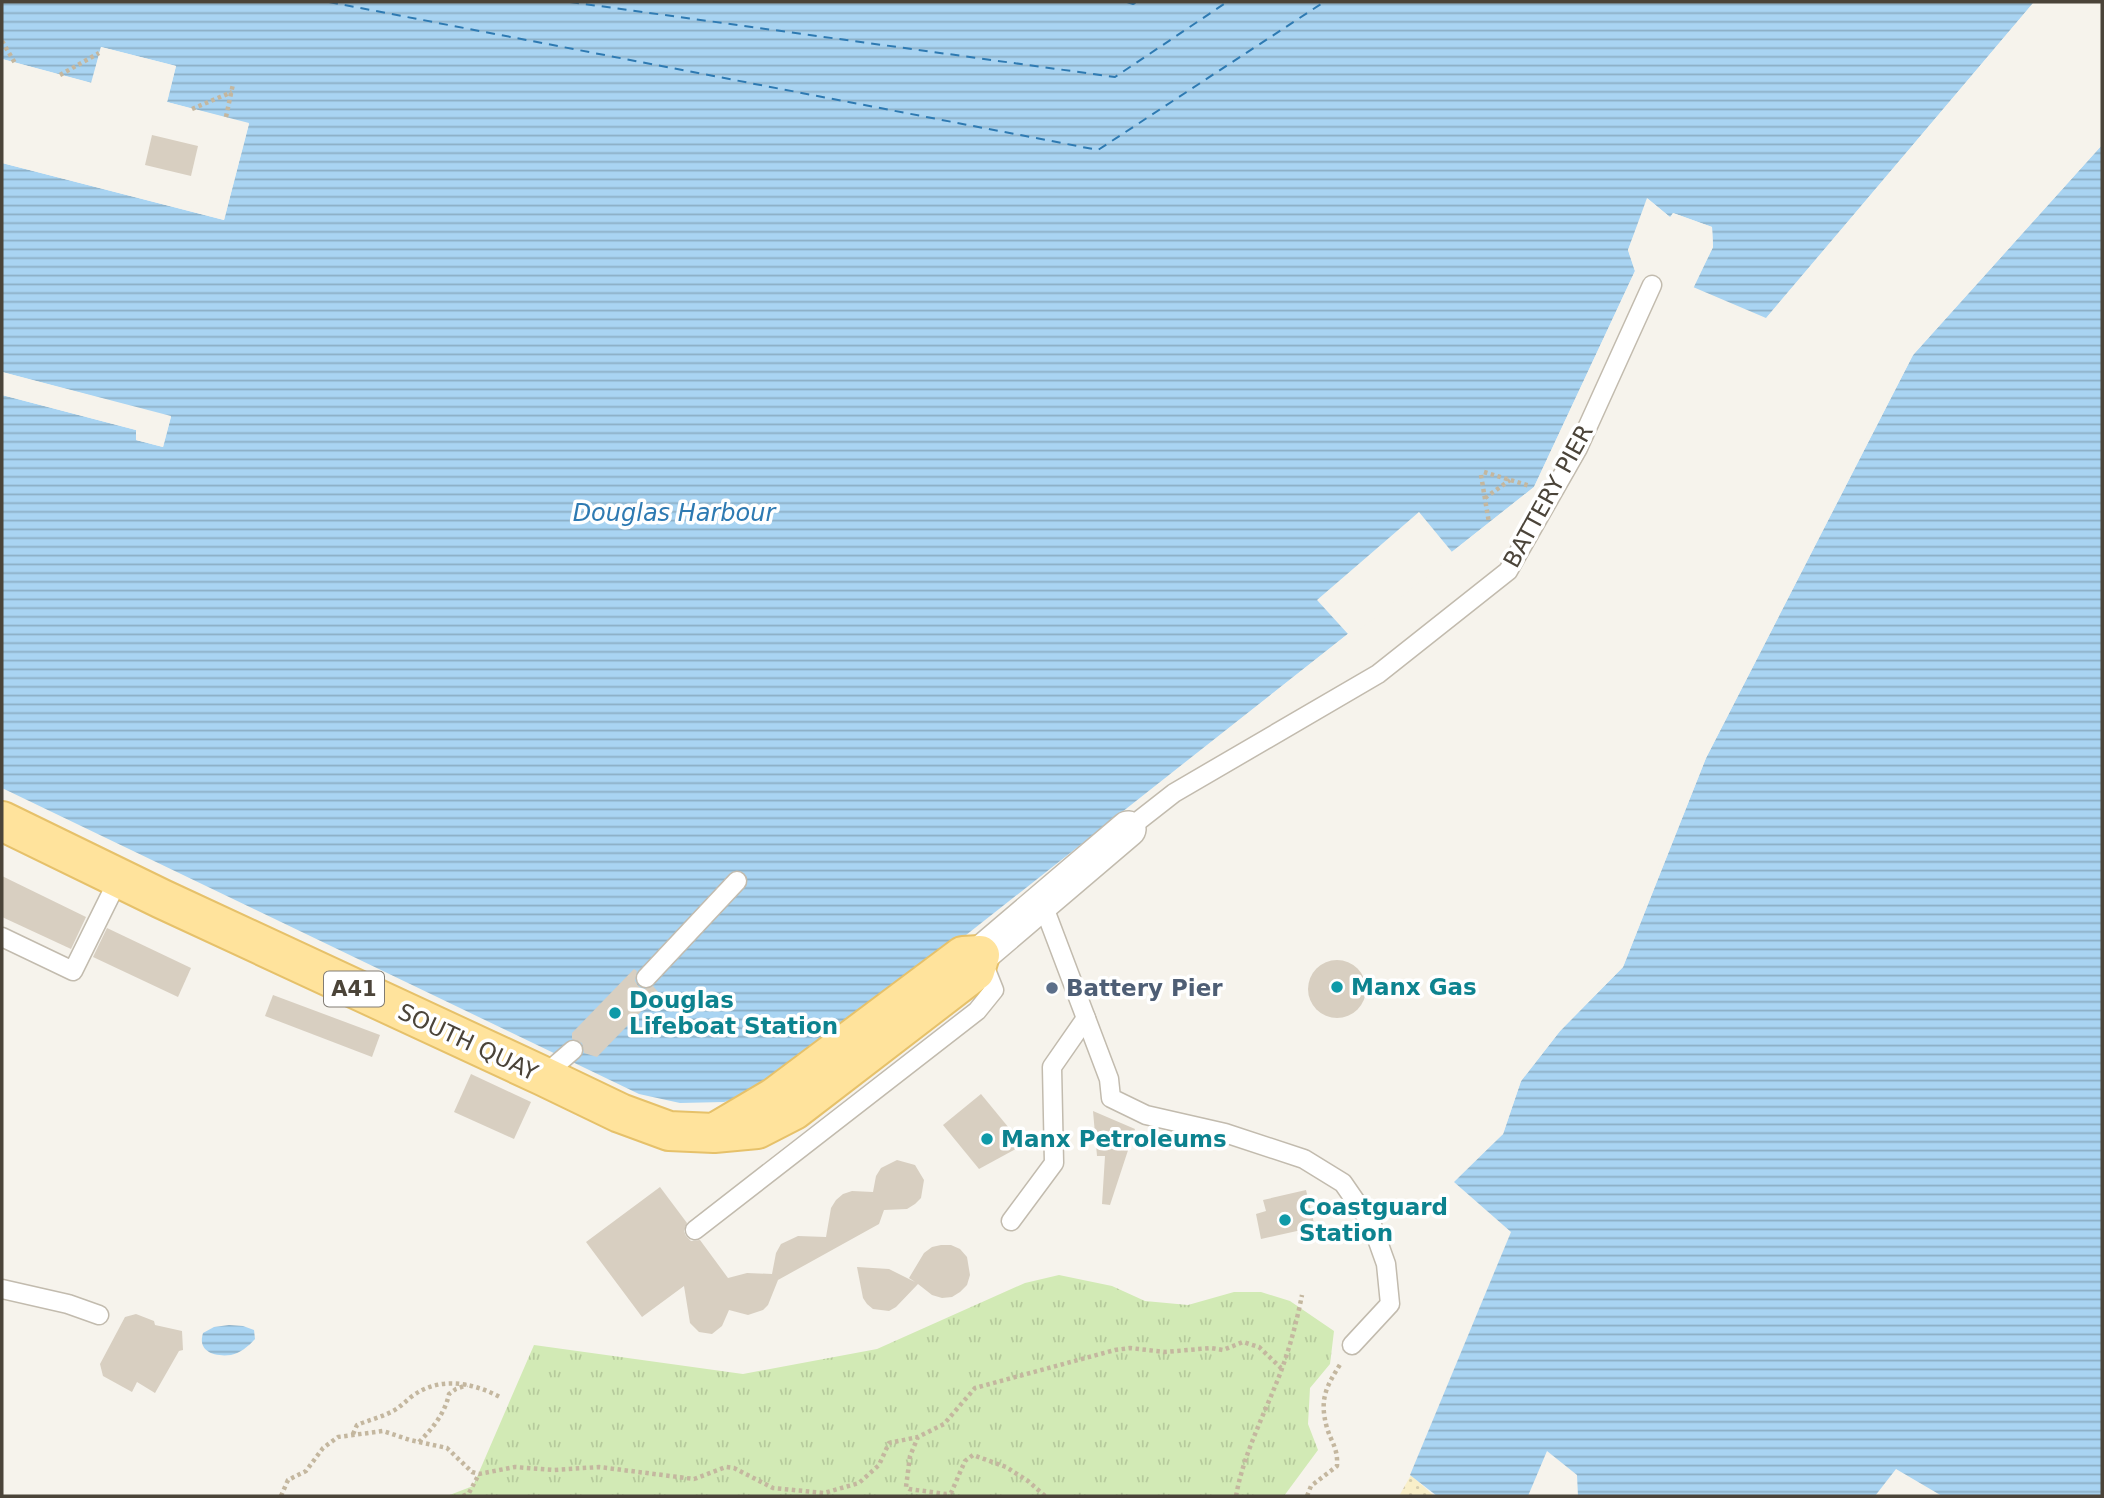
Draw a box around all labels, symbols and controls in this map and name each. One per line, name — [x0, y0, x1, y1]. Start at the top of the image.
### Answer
street label: BATTERY PIER — [1498, 420, 1598, 572]
water label: Douglas Harbour — [573, 499, 778, 527]
road number: A41 — [324, 972, 384, 1006]
place label: Manx Gas — [1351, 974, 1477, 1000]
place label: Battery Pier — [1066, 975, 1223, 1001]
marker: Manx Gas — [1329, 979, 1345, 995]
marker: Battery Pier — [1044, 980, 1060, 996]
place label: Douglas Lifeboat Station — [629, 987, 838, 1039]
street label: SOUTH QUAY — [394, 998, 543, 1086]
marker: Douglas Lifeboat Station — [607, 1005, 623, 1021]
place label: Manx Petroleums — [1001, 1126, 1227, 1152]
marker: Manx Petroleums — [979, 1131, 995, 1147]
place label: Coastguard Station — [1299, 1194, 1448, 1246]
marker: Coastguard Station — [1277, 1212, 1293, 1228]

